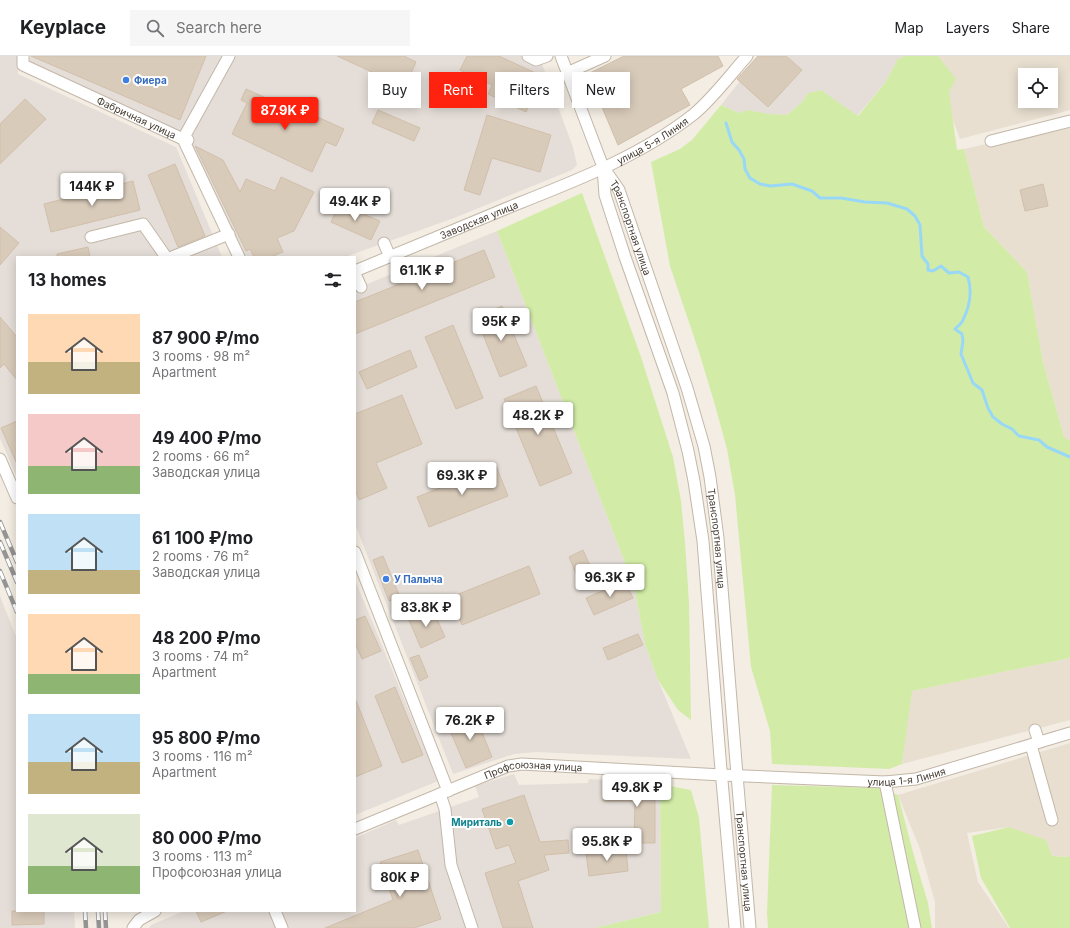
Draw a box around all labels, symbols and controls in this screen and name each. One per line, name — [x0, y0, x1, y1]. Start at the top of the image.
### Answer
search box — [130, 10, 410, 46]
text: Keyplace — [20, 16, 106, 39]
icon: search — [144, 17, 166, 39]
text: Search here — [176, 18, 262, 37]
text: Map — [895, 19, 924, 36]
text: Layers — [946, 19, 990, 36]
text: Share — [1012, 19, 1050, 36]
map controls — [1018, 68, 1058, 108]
button: locate — [1018, 68, 1058, 108]
chip: Buy — [368, 72, 421, 108]
chip: Rent — [429, 72, 487, 108]
chip: Filters — [495, 72, 564, 108]
chip: New — [572, 72, 630, 108]
place label: Фиера — [134, 74, 167, 86]
marker: Фиера — [121, 75, 131, 85]
street label: Фабричная улица — [95, 94, 178, 141]
pin: 87.9K ₽ — [248, 97, 322, 131]
text: 87.9K ₽ — [260, 102, 310, 118]
street label: улица 5-я Линия — [615, 115, 690, 167]
pin: 144K ₽ — [59, 173, 125, 207]
text: 144K ₽ — [69, 178, 115, 194]
street label: Транспортная улица — [608, 178, 654, 277]
pin: 49.4K ₽ — [318, 188, 392, 222]
text: 49.4K ₽ — [329, 193, 381, 209]
street label: Заводская улица — [438, 198, 520, 241]
pin: 61.1K ₽ — [385, 257, 459, 291]
text: 61.1K ₽ — [400, 262, 444, 278]
icon: filters — [322, 269, 344, 291]
text: 13 homes — [28, 270, 107, 290]
pin: 95K ₽ — [473, 308, 529, 342]
text: 95K ₽ — [482, 313, 520, 329]
text: 87 900 ₽/mo — [152, 328, 259, 348]
icon: home — [60, 330, 108, 378]
text: 3 rooms · 98 m² — [152, 348, 250, 364]
text: Apartment — [152, 364, 217, 380]
pin: 48.2K ₽ — [501, 402, 575, 436]
text: 48.2K ₽ — [512, 407, 564, 423]
text: 49 400 ₽/mo — [152, 428, 262, 448]
icon: home — [60, 430, 108, 478]
text: 2 rooms · 66 m² — [152, 448, 250, 464]
pin: 69.3K ₽ — [425, 462, 499, 496]
text: Заводская улица — [152, 464, 260, 480]
text: 69.3K ₽ — [436, 467, 488, 483]
street label: Транспортная улица — [706, 488, 728, 589]
text: 61 100 ₽/mo — [152, 528, 253, 548]
icon: home — [60, 530, 108, 578]
text: 2 rooms · 76 m² — [152, 548, 249, 564]
text: Заводская улица — [152, 564, 260, 580]
pin: 96.3K ₽ — [573, 564, 647, 598]
text: 96.3K ₽ — [584, 569, 636, 585]
place label: У Палыча — [394, 573, 443, 585]
marker: У Палыча — [381, 574, 391, 584]
pin: 83.8K ₽ — [389, 594, 463, 628]
text: 83.8K ₽ — [400, 599, 452, 615]
text: 48 200 ₽/mo — [152, 628, 261, 648]
icon: home — [60, 630, 108, 678]
text: 3 rooms · 74 m² — [152, 648, 249, 664]
text: Apartment — [152, 664, 217, 680]
pin: 76.2K ₽ — [433, 707, 507, 741]
text: 76.2K ₽ — [445, 712, 495, 728]
text: 95 800 ₽/mo — [152, 728, 260, 748]
icon: home — [60, 730, 108, 778]
text: 3 rooms · 116 m² — [152, 748, 253, 764]
street label: Профсоюзная улица — [482, 758, 583, 781]
text: Apartment — [152, 764, 217, 780]
street label: улица 1-я Линия — [867, 765, 947, 788]
pin: 49.8K ₽ — [600, 774, 674, 808]
text: 49.8K ₽ — [611, 779, 663, 795]
street label: Транспортная улица — [734, 811, 755, 912]
place label: Мириталь — [451, 816, 502, 828]
marker: Мириталь — [505, 817, 515, 827]
text: 80 000 ₽/mo — [152, 828, 261, 848]
pin: 95.8K ₽ — [570, 828, 644, 862]
icon: home — [60, 830, 108, 878]
text: 95.8K ₽ — [582, 833, 632, 849]
text: 3 rooms · 113 m² — [152, 848, 253, 864]
text: Профсоюзная улица — [152, 864, 282, 880]
pin: 80K ₽ — [372, 864, 428, 898]
text: 80K ₽ — [380, 869, 420, 885]

